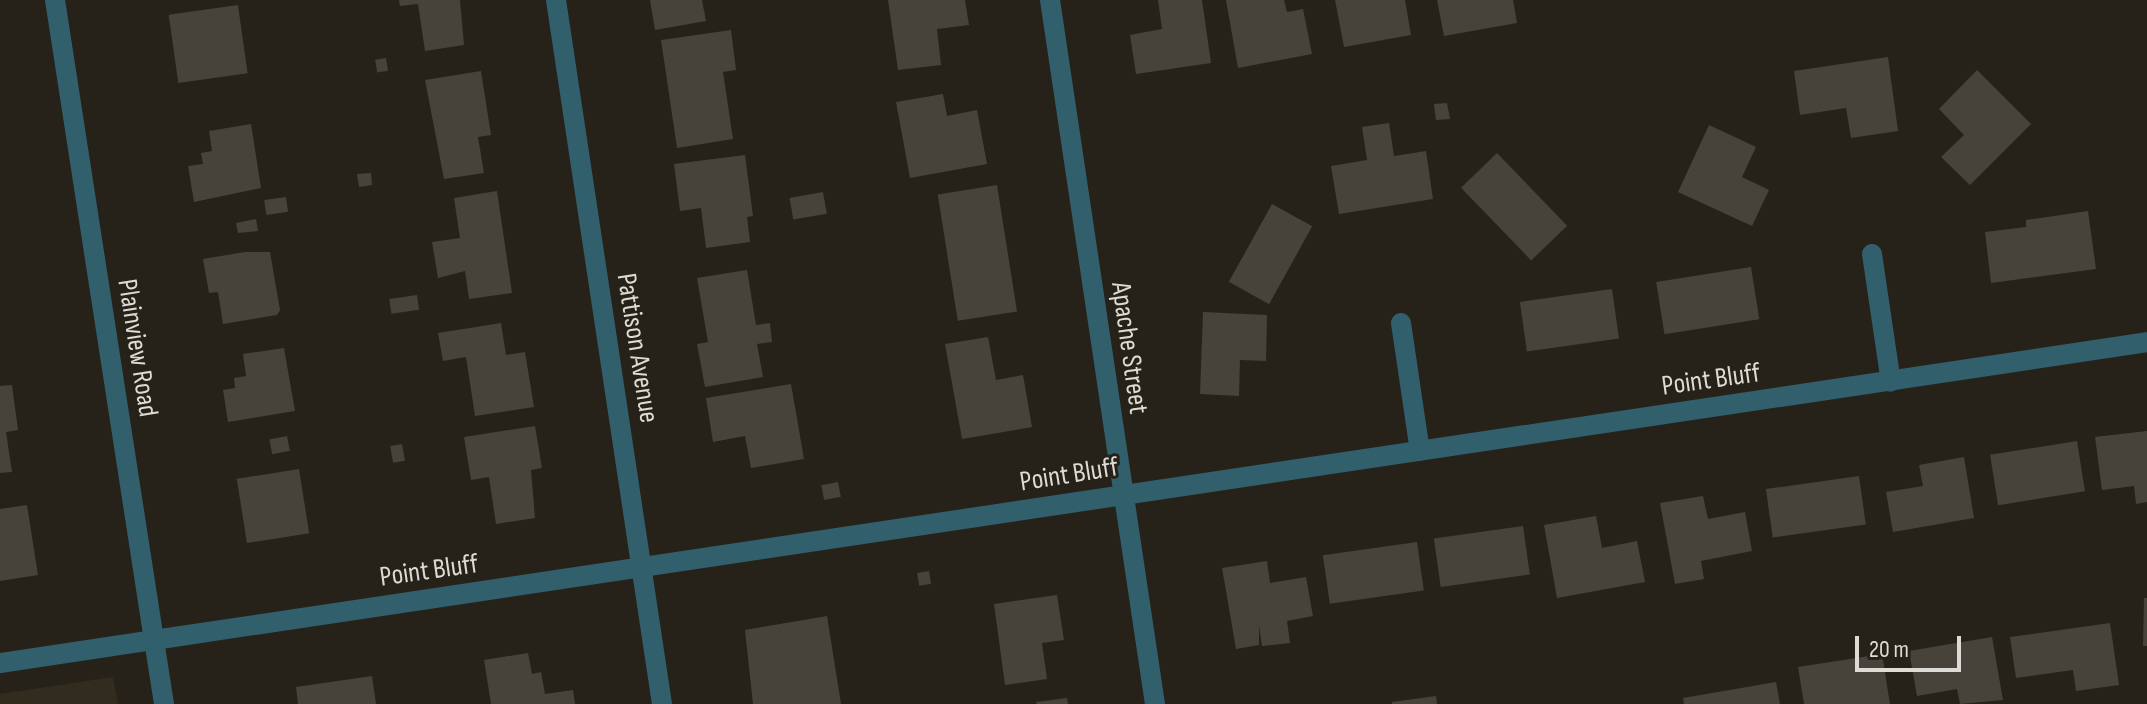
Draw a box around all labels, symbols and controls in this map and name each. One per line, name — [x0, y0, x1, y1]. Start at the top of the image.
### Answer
street label: Pattison Avenue — [609, 271, 665, 425]
street label: Plainview Road — [110, 277, 164, 419]
street label: Apache Street — [1103, 280, 1155, 416]
street label: Point Bluff — [1660, 356, 1762, 404]
street label: Point Bluff — [1017, 451, 1121, 499]
street label: Point Bluff — [378, 547, 480, 595]
scale bar — [1859, 620, 1965, 670]
text: 20 m — [1869, 635, 1909, 664]

